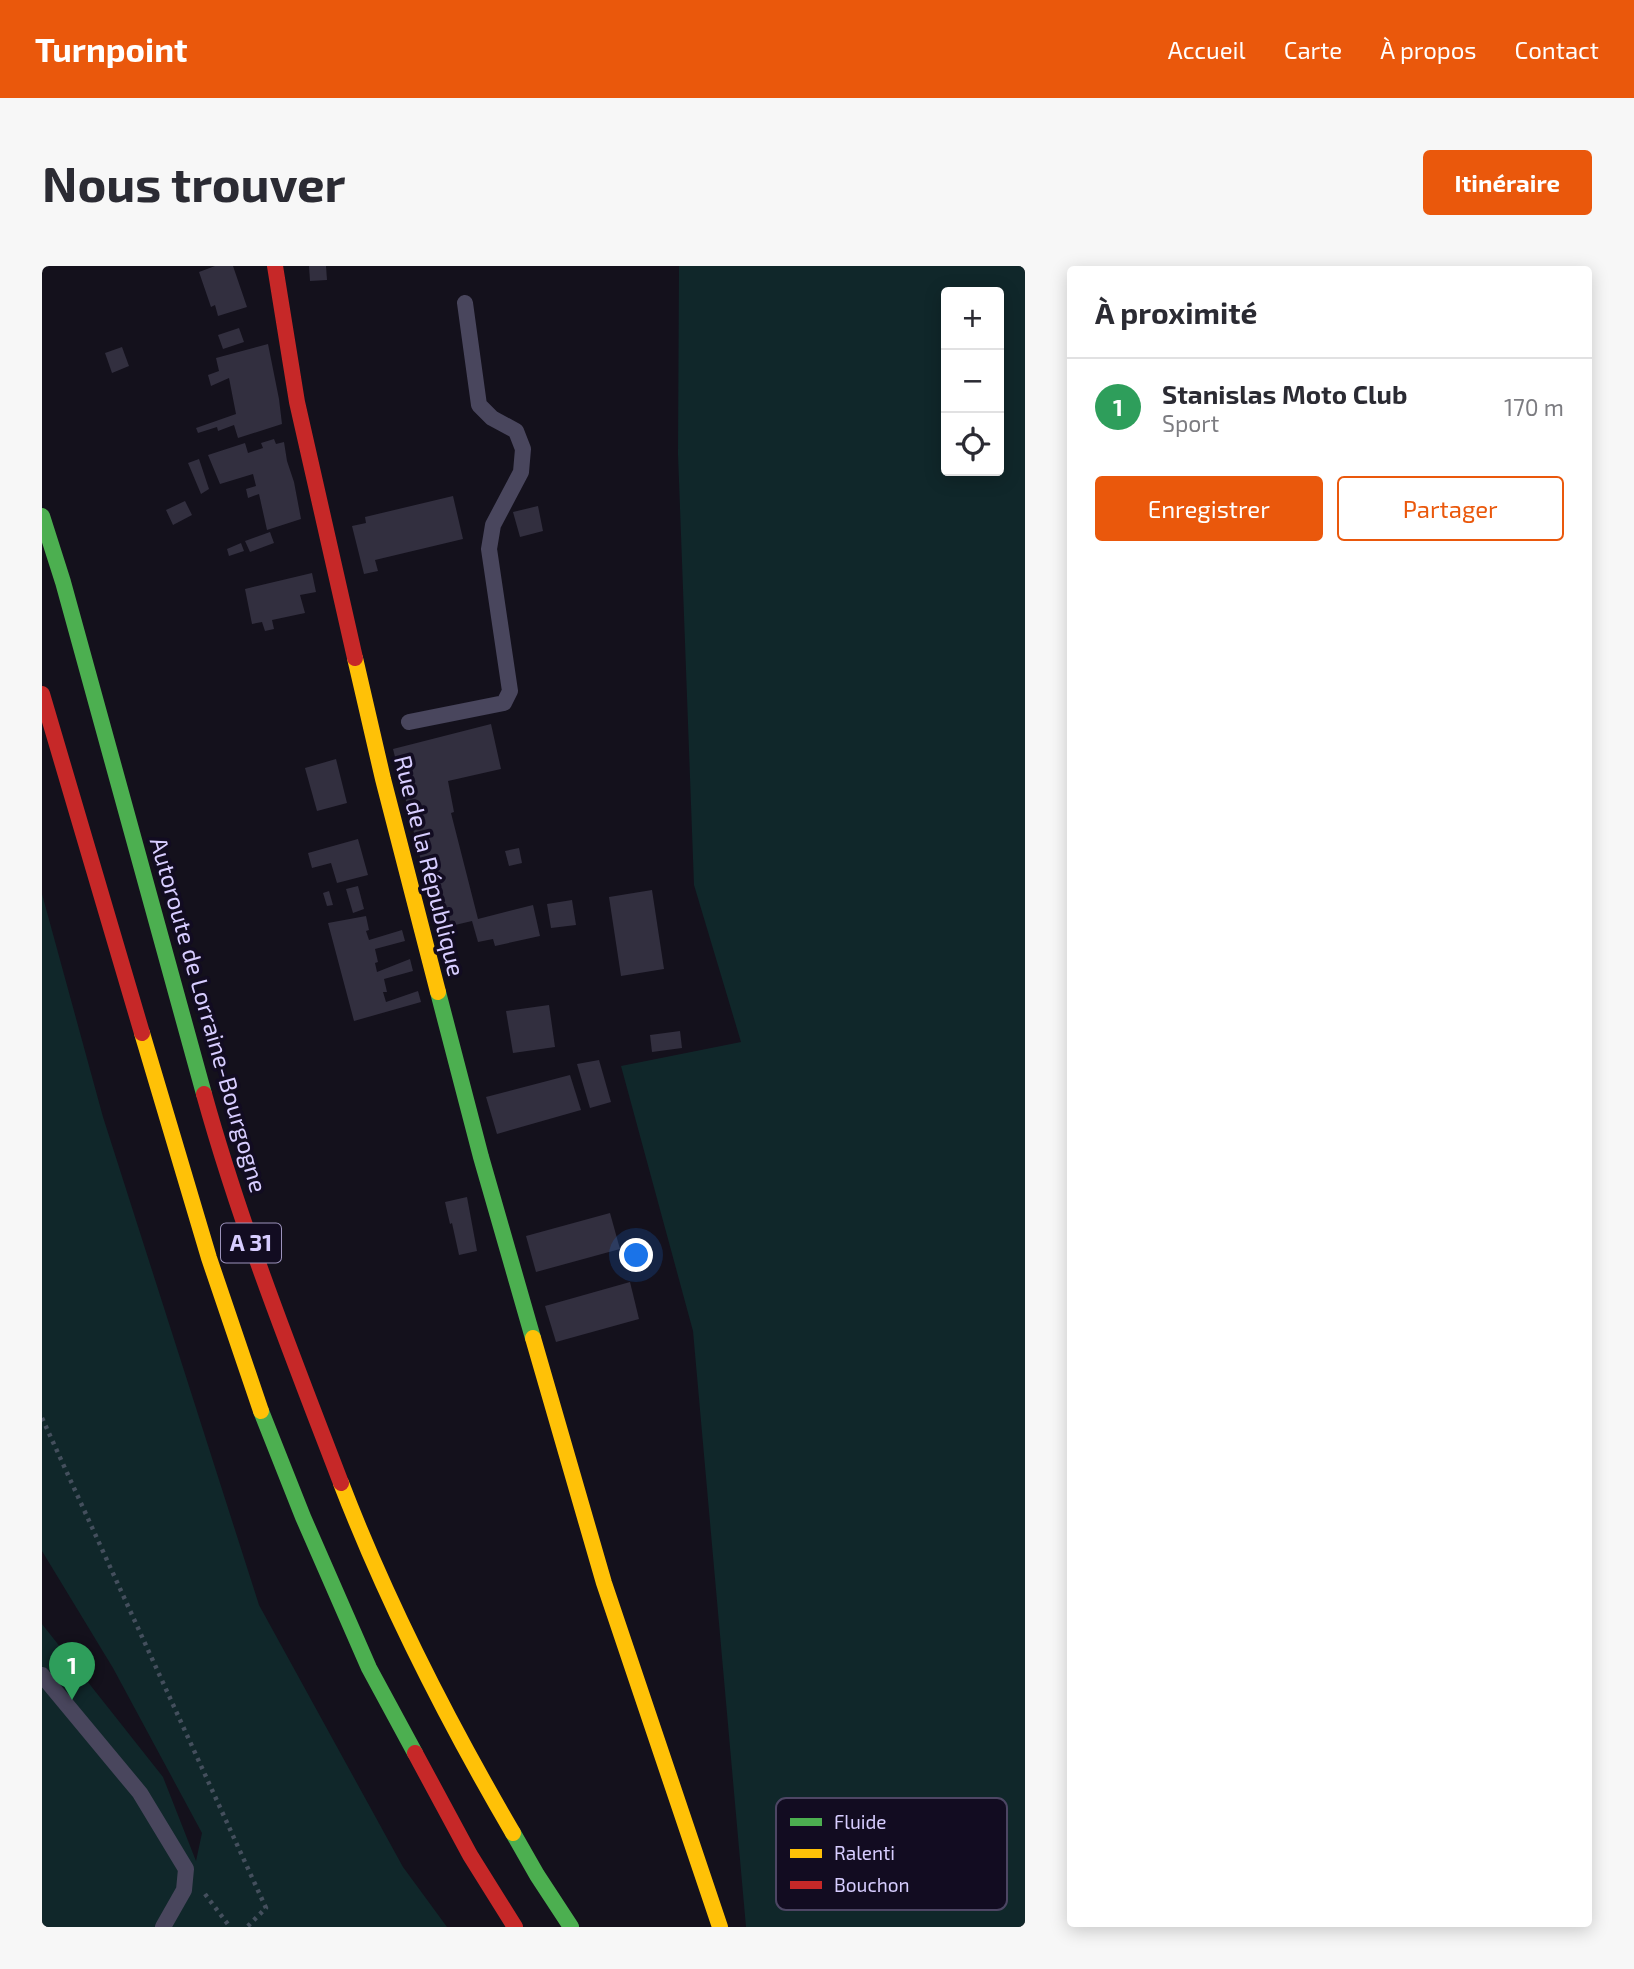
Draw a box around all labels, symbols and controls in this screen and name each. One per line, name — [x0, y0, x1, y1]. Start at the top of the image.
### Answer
text: Turnpoint — [35, 29, 188, 69]
text: Accueil — [1168, 35, 1246, 64]
text: Carte — [1284, 35, 1342, 64]
text: À propos — [1380, 35, 1477, 64]
text: Contact — [1515, 35, 1599, 64]
button: Itinéraire — [1423, 150, 1592, 215]
text: Nous trouver — [42, 153, 346, 212]
map controls — [941, 287, 1004, 476]
button: + — [941, 287, 1004, 350]
text: À proximité — [1095, 294, 1257, 330]
button: − — [941, 350, 1004, 413]
text: Stanislas Moto Club — [1162, 378, 1407, 409]
text: 1 — [1113, 393, 1123, 421]
text: 170 m — [1504, 393, 1564, 421]
text: Sport — [1162, 409, 1219, 437]
button: locate — [941, 413, 1004, 476]
button: Enregistrer — [1095, 476, 1323, 541]
button: Partager — [1337, 476, 1564, 541]
street label: Rue de la République — [389, 752, 472, 979]
street label: Autoroute de Lorraine-Bourgogne — [145, 834, 274, 1196]
road number: A 31 — [221, 1224, 281, 1262]
your location — [619, 1238, 653, 1272]
pin: 1 — [49, 1642, 95, 1700]
legend — [776, 1798, 1007, 1910]
text: Fluide — [834, 1810, 887, 1833]
text: Ralenti — [834, 1841, 895, 1864]
text: Bouchon — [834, 1873, 910, 1896]

